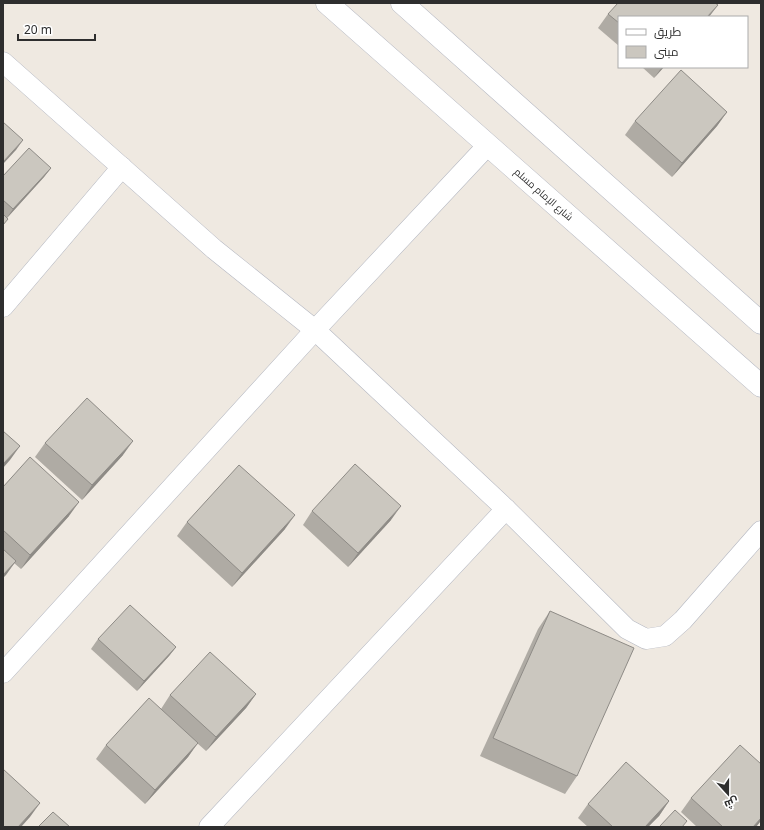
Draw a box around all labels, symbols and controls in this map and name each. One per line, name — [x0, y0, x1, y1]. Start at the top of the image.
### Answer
scale bar — [18, 16, 95, 42]
legend — [618, 16, 748, 68]
text: 20 m — [24, 21, 52, 38]
text: طريق — [654, 23, 682, 40]
text: مبنى — [654, 43, 679, 60]
street label: شارع الإمام مسلم — [511, 164, 577, 224]
north arrow — [708, 774, 748, 814]
text: ش — [722, 794, 741, 813]

